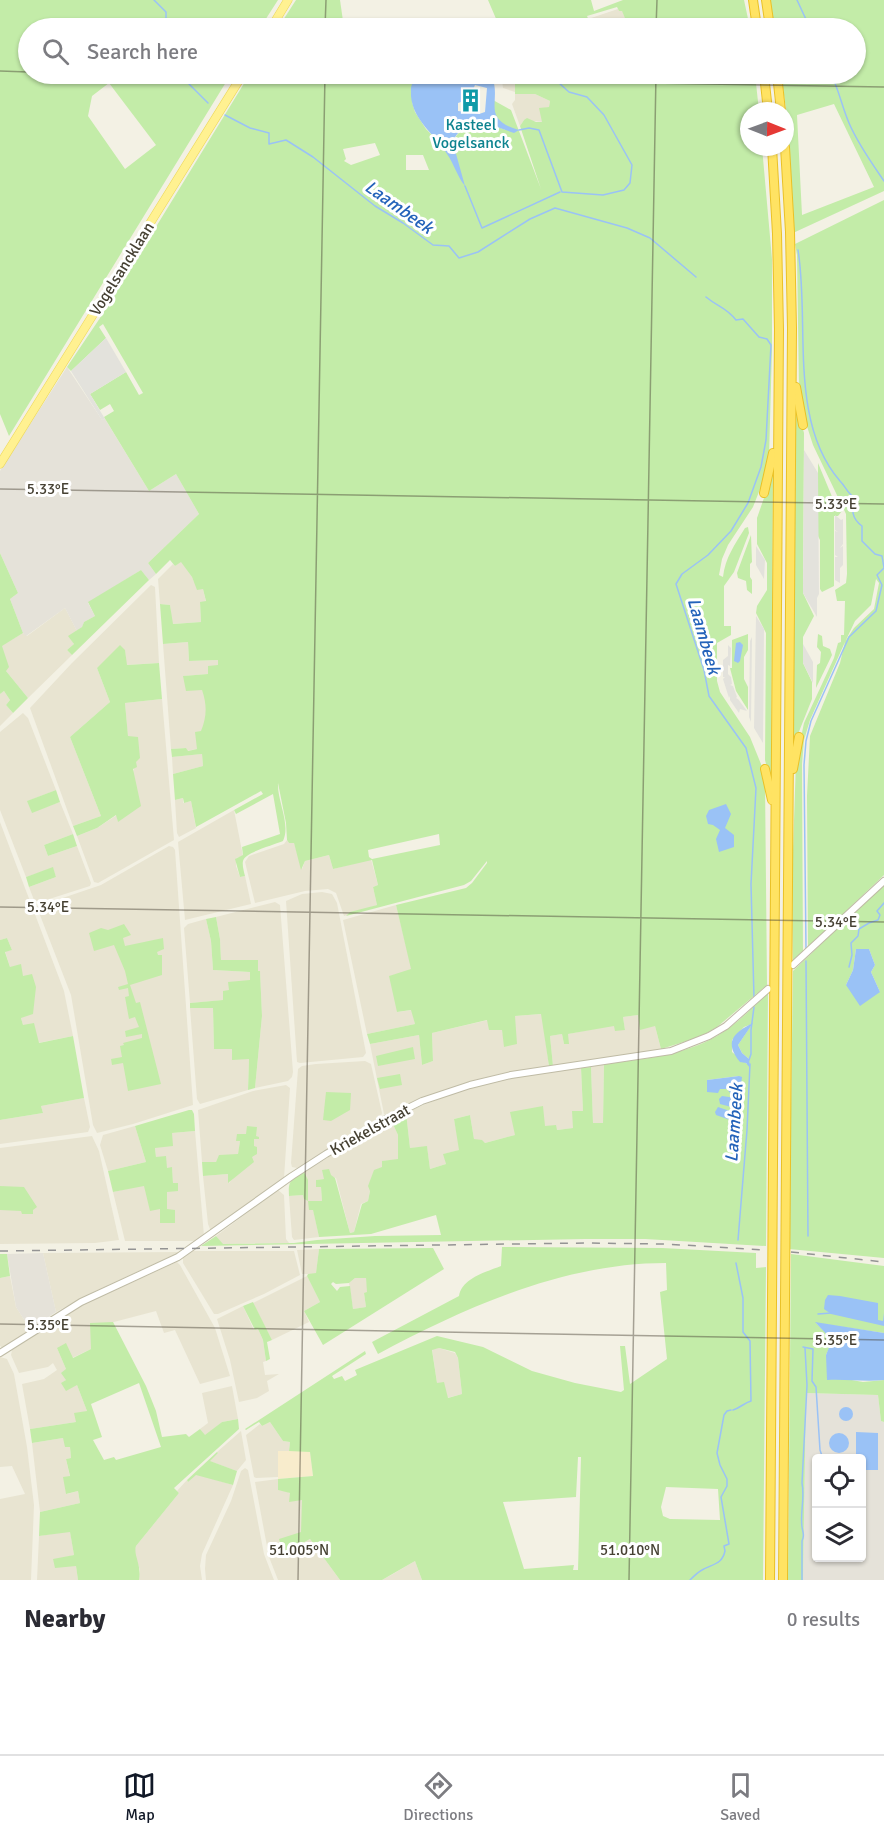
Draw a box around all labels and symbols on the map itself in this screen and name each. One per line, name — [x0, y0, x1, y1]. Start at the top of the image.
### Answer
building icon: Kasteel Vogelsanck — [458, 87, 484, 113]
north arrow — [740, 102, 794, 156]
place label: Kasteel Vogelsanck — [432, 115, 510, 153]
water label: Laambeek — [361, 176, 439, 240]
street label: Vogelsancklaan — [85, 218, 159, 320]
text: 5.33°E — [27, 480, 69, 498]
text: 5.33°E — [815, 495, 857, 513]
water label: Laambeek — [683, 595, 726, 679]
text: 5.34°E — [27, 898, 69, 916]
text: 5.34°E — [815, 913, 857, 931]
water label: Laambeek — [720, 1081, 748, 1163]
street label: Kriekelstraat — [326, 1100, 414, 1160]
text: 5.35°E — [27, 1316, 69, 1334]
text: 5.35°E — [815, 1331, 857, 1349]
text: 51.005°N — [269, 1541, 329, 1559]
text: 51.010°N — [600, 1541, 660, 1559]

